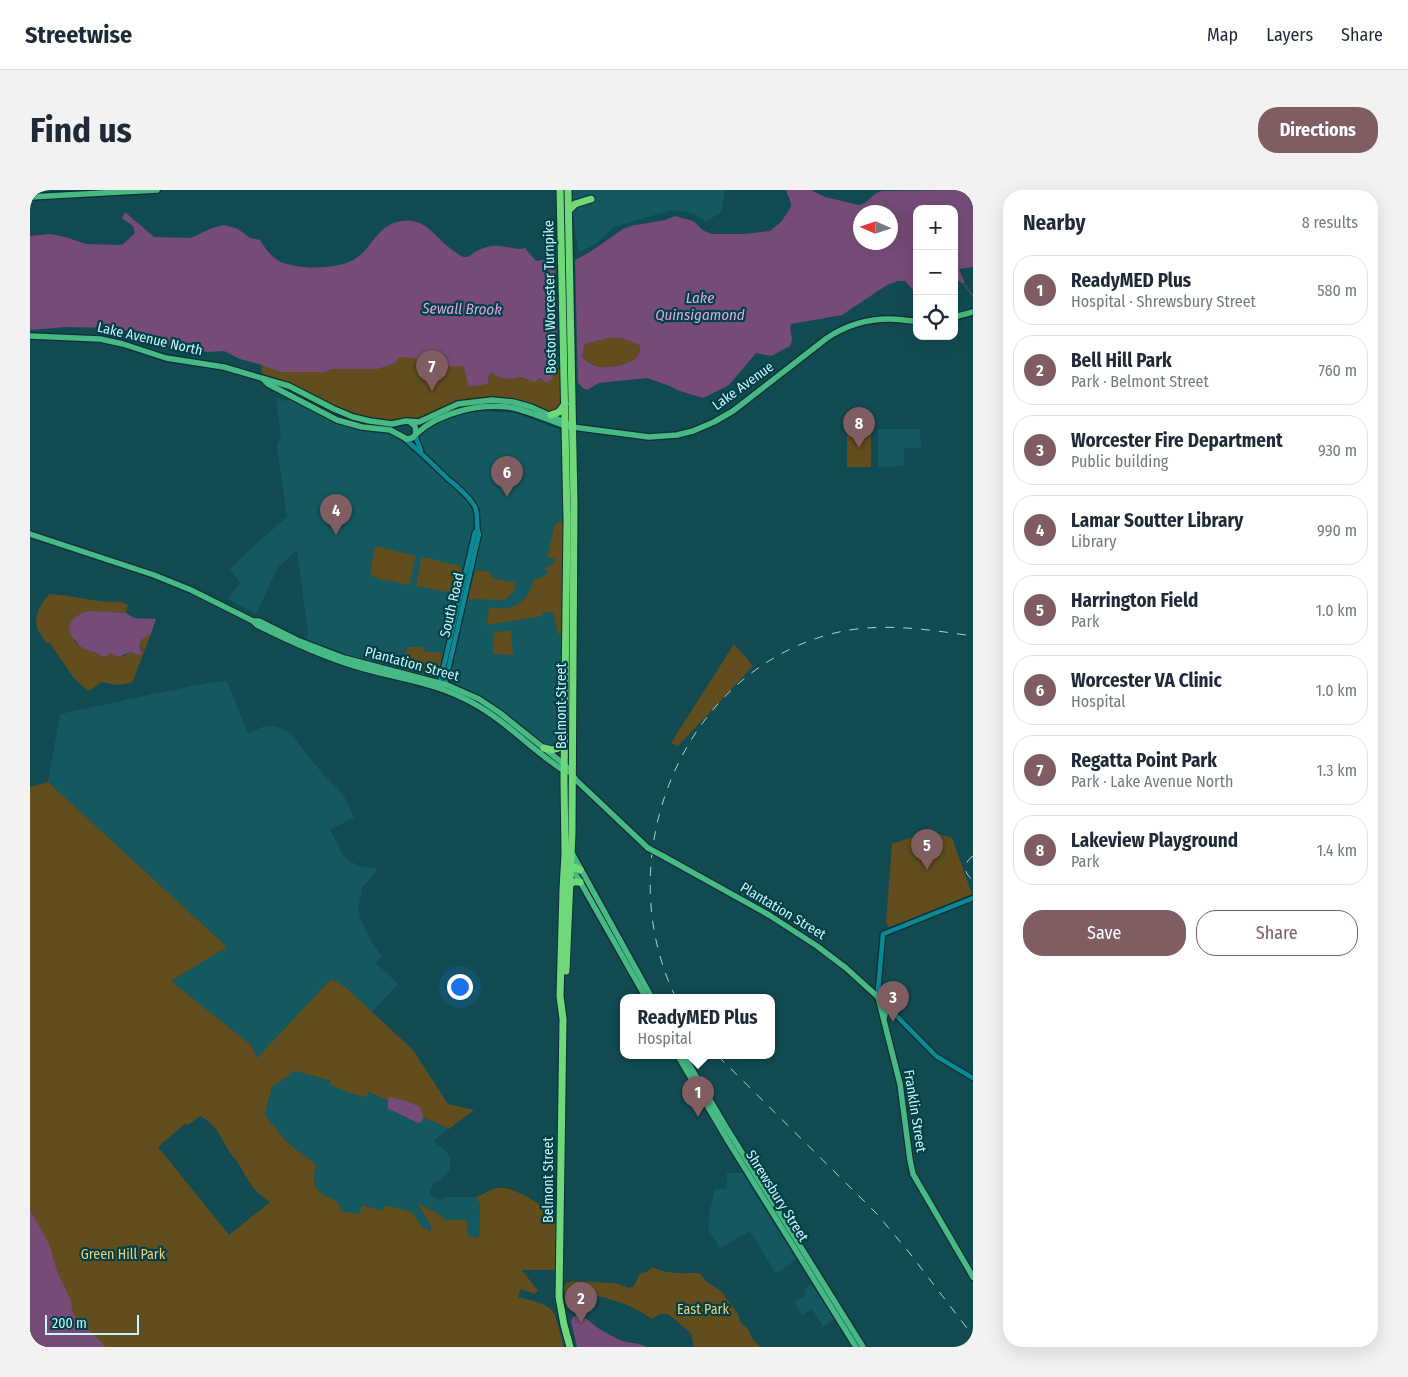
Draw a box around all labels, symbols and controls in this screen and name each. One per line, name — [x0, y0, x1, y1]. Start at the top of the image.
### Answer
text: Streetwise — [25, 21, 132, 49]
text: Map — [1207, 24, 1238, 46]
text: Layers — [1266, 24, 1313, 46]
text: Share — [1341, 24, 1383, 46]
button: Directions — [1258, 107, 1378, 153]
text: Find us — [30, 109, 132, 151]
north arrow — [853, 205, 898, 250]
map controls — [913, 205, 958, 340]
button: + — [913, 205, 958, 250]
text: Nearby — [1023, 210, 1085, 236]
text: 8 results — [1302, 213, 1358, 232]
street label: Boston Worcester Turnpike — [540, 220, 560, 374]
button: − — [913, 250, 958, 295]
text: ReadyMED Plus — [1071, 269, 1191, 292]
text: 1 — [1037, 281, 1043, 300]
text: 580 m — [1317, 281, 1357, 300]
water label: Lake Quinsigamond — [655, 289, 745, 324]
text: Hospital · Shrewsbury Street — [1071, 292, 1256, 311]
button: locate — [913, 295, 958, 340]
water label: Sewall Brook — [421, 299, 502, 319]
street label: Lake Avenue North — [96, 319, 204, 359]
text: Bell Hill Park — [1071, 349, 1172, 372]
pin: 7 — [416, 350, 448, 391]
street label: Lake Avenue — [709, 358, 777, 414]
text: 2 — [1036, 361, 1044, 380]
text: 760 m — [1319, 361, 1357, 380]
text: Park · Belmont Street — [1071, 372, 1209, 391]
pin: 8 — [843, 407, 875, 448]
text: Worcester Fire Department — [1071, 429, 1283, 452]
text: 3 — [1036, 441, 1044, 460]
text: 930 m — [1318, 441, 1357, 460]
text: Public building — [1071, 452, 1168, 471]
pin: 6 — [491, 456, 523, 497]
pin: 4 — [320, 494, 352, 535]
text: Lamar Soutter Library — [1071, 509, 1243, 532]
text: 4 — [1036, 521, 1044, 540]
text: 990 m — [1317, 521, 1357, 540]
text: Library — [1071, 532, 1116, 551]
street label: South Road — [436, 571, 468, 639]
text: Harrington Field — [1071, 589, 1198, 612]
text: 5 — [1036, 601, 1044, 620]
text: 1.0 km — [1316, 601, 1357, 620]
text: Park — [1071, 612, 1099, 631]
street label: Plantation Street — [363, 643, 461, 685]
street label: Belmont Street — [553, 663, 570, 749]
text: Worcester VA Clinic — [1071, 669, 1222, 692]
text: 6 — [1036, 681, 1044, 700]
text: 1.0 km — [1316, 681, 1357, 700]
text: Hospital — [1071, 692, 1126, 711]
text: Regatta Point Park — [1071, 749, 1217, 772]
text: 7 — [1037, 761, 1043, 780]
text: 1.3 km — [1316, 761, 1357, 780]
text: Park · Lake Avenue North — [1071, 772, 1233, 791]
pin: 5 — [911, 829, 943, 870]
text: Lakeview Playground — [1071, 829, 1238, 852]
text: 8 — [1036, 841, 1044, 860]
text: 1.4 km — [1317, 841, 1357, 860]
text: Park — [1071, 852, 1099, 871]
street label: Plantation Street — [737, 879, 829, 943]
button: Save — [1023, 910, 1186, 956]
button: Share — [1196, 910, 1358, 956]
your location — [447, 974, 473, 1000]
pin: 3 — [877, 981, 909, 1022]
popup — [620, 994, 775, 1059]
text: ReadyMED Plus — [637, 1006, 758, 1029]
text: Hospital — [637, 1029, 692, 1048]
street label: Franklin Street — [900, 1069, 930, 1154]
pin: 1 — [682, 1076, 714, 1117]
street label: Belmont Street — [540, 1137, 557, 1223]
street label: Shrewsbury Street — [742, 1147, 812, 1245]
park label: Green Hill Park — [81, 1246, 166, 1263]
pin: 2 — [565, 1282, 597, 1323]
park label: East Park — [677, 1301, 729, 1318]
scale bar — [45, 1312, 139, 1335]
text: 200 m — [52, 1315, 87, 1332]

